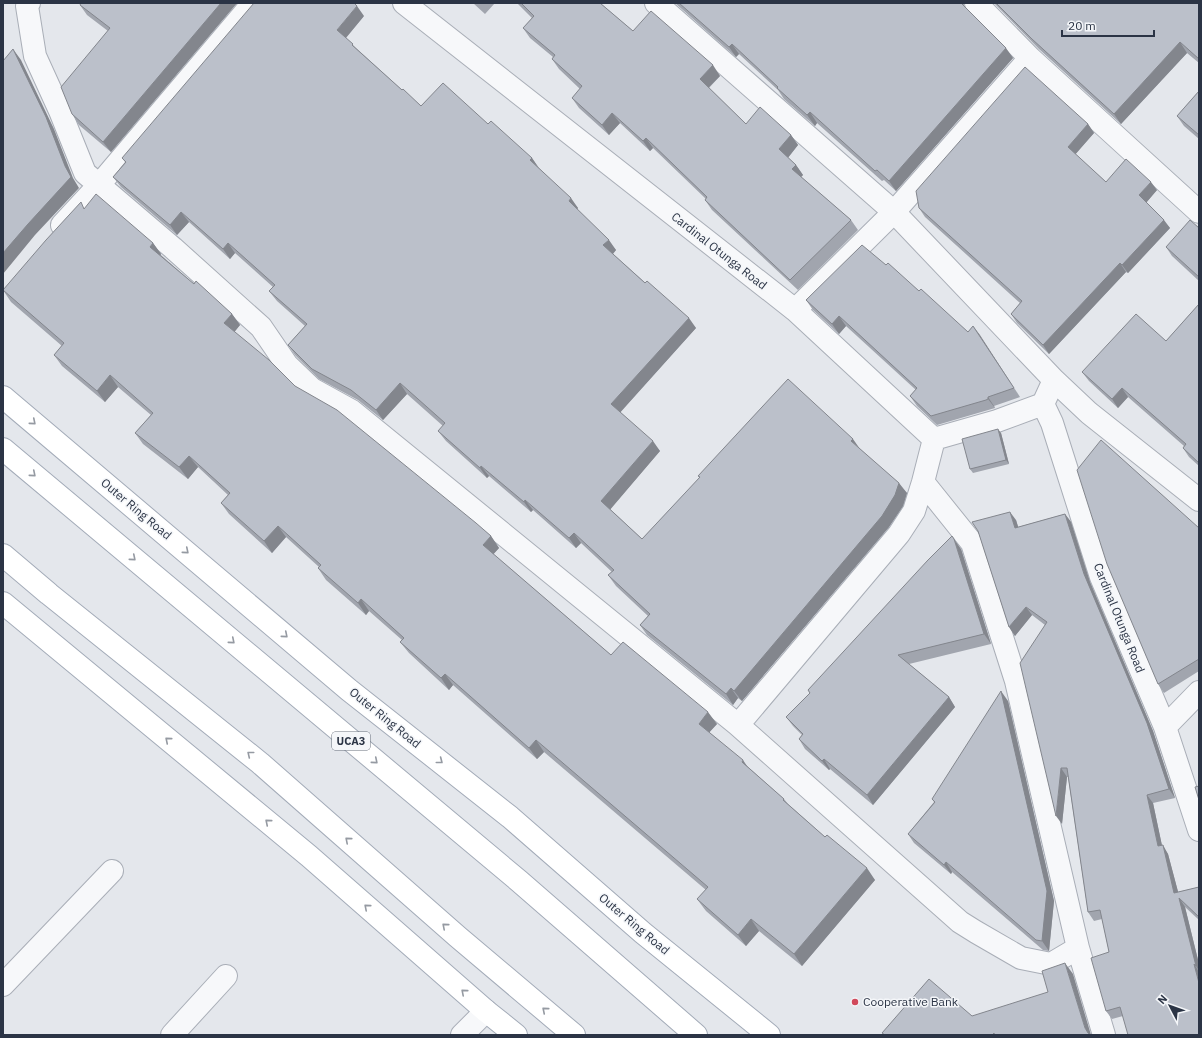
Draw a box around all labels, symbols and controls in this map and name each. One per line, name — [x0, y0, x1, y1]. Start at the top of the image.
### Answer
scale bar — [1062, 12, 1154, 38]
text: 20 m — [1068, 18, 1096, 33]
street label: Cardinal Otunga Road — [669, 209, 770, 293]
one-way arrow — [28, 418, 35, 425]
one-way arrow — [28, 470, 36, 477]
street label: Outer Ring Road — [98, 475, 175, 543]
one-way arrow — [181, 546, 188, 553]
one-way arrow — [128, 553, 135, 560]
street label: Cardinal Otunga Road — [1091, 561, 1148, 675]
one-way arrow — [280, 631, 287, 638]
one-way arrow — [228, 637, 235, 644]
street label: Outer Ring Road — [347, 684, 424, 751]
road number: UCA3 — [332, 732, 370, 750]
one-way arrow — [165, 737, 172, 744]
one-way arrow — [247, 752, 254, 759]
one-way arrow — [370, 756, 378, 763]
one-way arrow — [435, 757, 442, 764]
one-way arrow — [265, 820, 273, 827]
one-way arrow — [345, 837, 353, 844]
street label: Outer Ring Road — [596, 890, 673, 958]
one-way arrow — [364, 904, 371, 911]
one-way arrow — [443, 923, 450, 930]
north arrow — [1150, 986, 1190, 1026]
one-way arrow — [462, 990, 469, 997]
text: N — [1155, 992, 1170, 1007]
place label: Cooperative Bank — [863, 994, 959, 1009]
marker: Cooperative Bank — [850, 997, 860, 1007]
one-way arrow — [542, 1007, 549, 1014]

